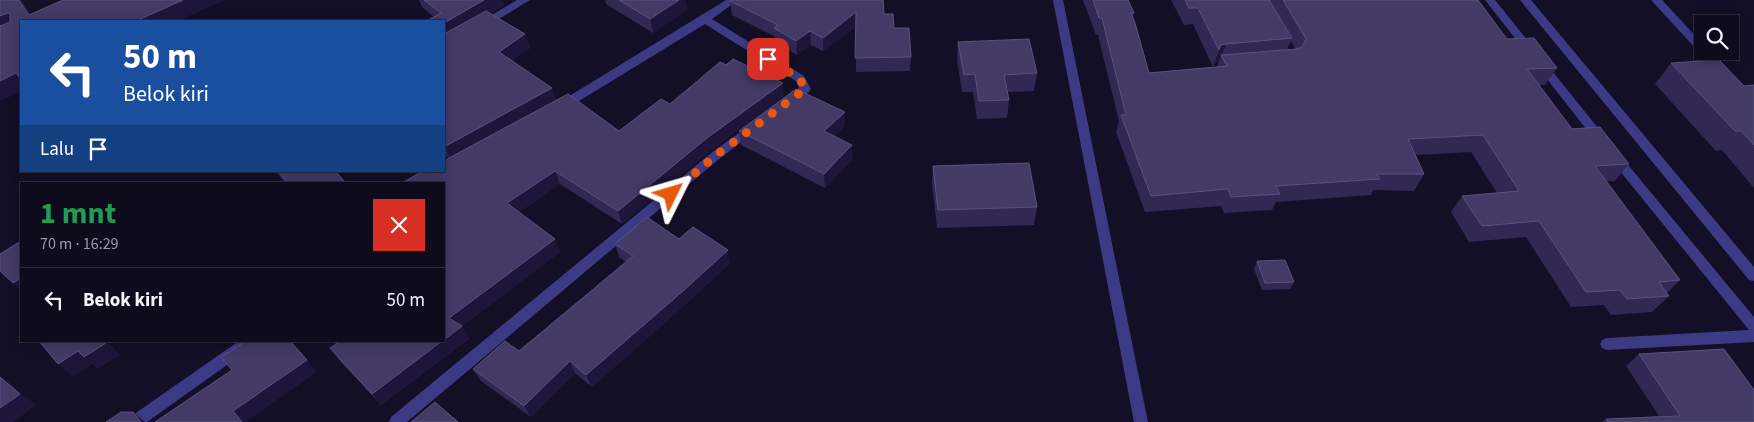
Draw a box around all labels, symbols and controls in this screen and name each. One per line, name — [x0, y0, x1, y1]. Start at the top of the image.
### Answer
map controls — [1694, 15, 1739, 60]
button: search — [1694, 15, 1739, 60]
text: 50 m — [123, 32, 197, 82]
pin — [747, 38, 789, 80]
icon: left — [40, 40, 105, 105]
icon: arrive — [754, 45, 782, 73]
text: Belok kiri — [123, 78, 209, 110]
icon: arrive — [84, 135, 112, 163]
text: Lalu — [40, 136, 74, 163]
position arrow — [644, 167, 696, 219]
text: 1 mnt — [40, 192, 116, 235]
button: close — [373, 199, 425, 251]
text: 70 m · 16:29 — [40, 233, 119, 255]
icon: left — [40, 286, 68, 314]
text: Belok kiri — [83, 287, 163, 314]
text: 50 m — [387, 287, 425, 314]

